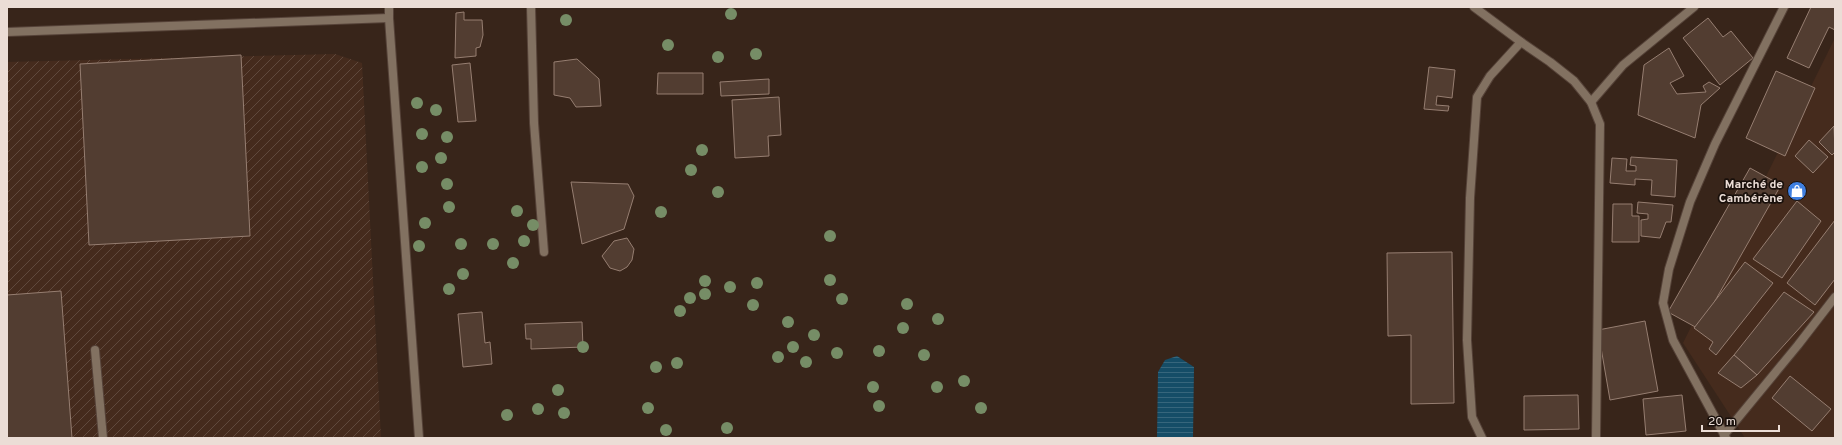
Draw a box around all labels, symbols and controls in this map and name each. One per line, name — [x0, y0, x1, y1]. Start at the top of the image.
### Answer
place label: Marché de Cambérène — [1719, 177, 1783, 207]
shop icon: Marché de Cambérène — [1786, 180, 1808, 202]
scale bar — [1702, 407, 1779, 433]
text: 20 m — [1708, 414, 1736, 430]

